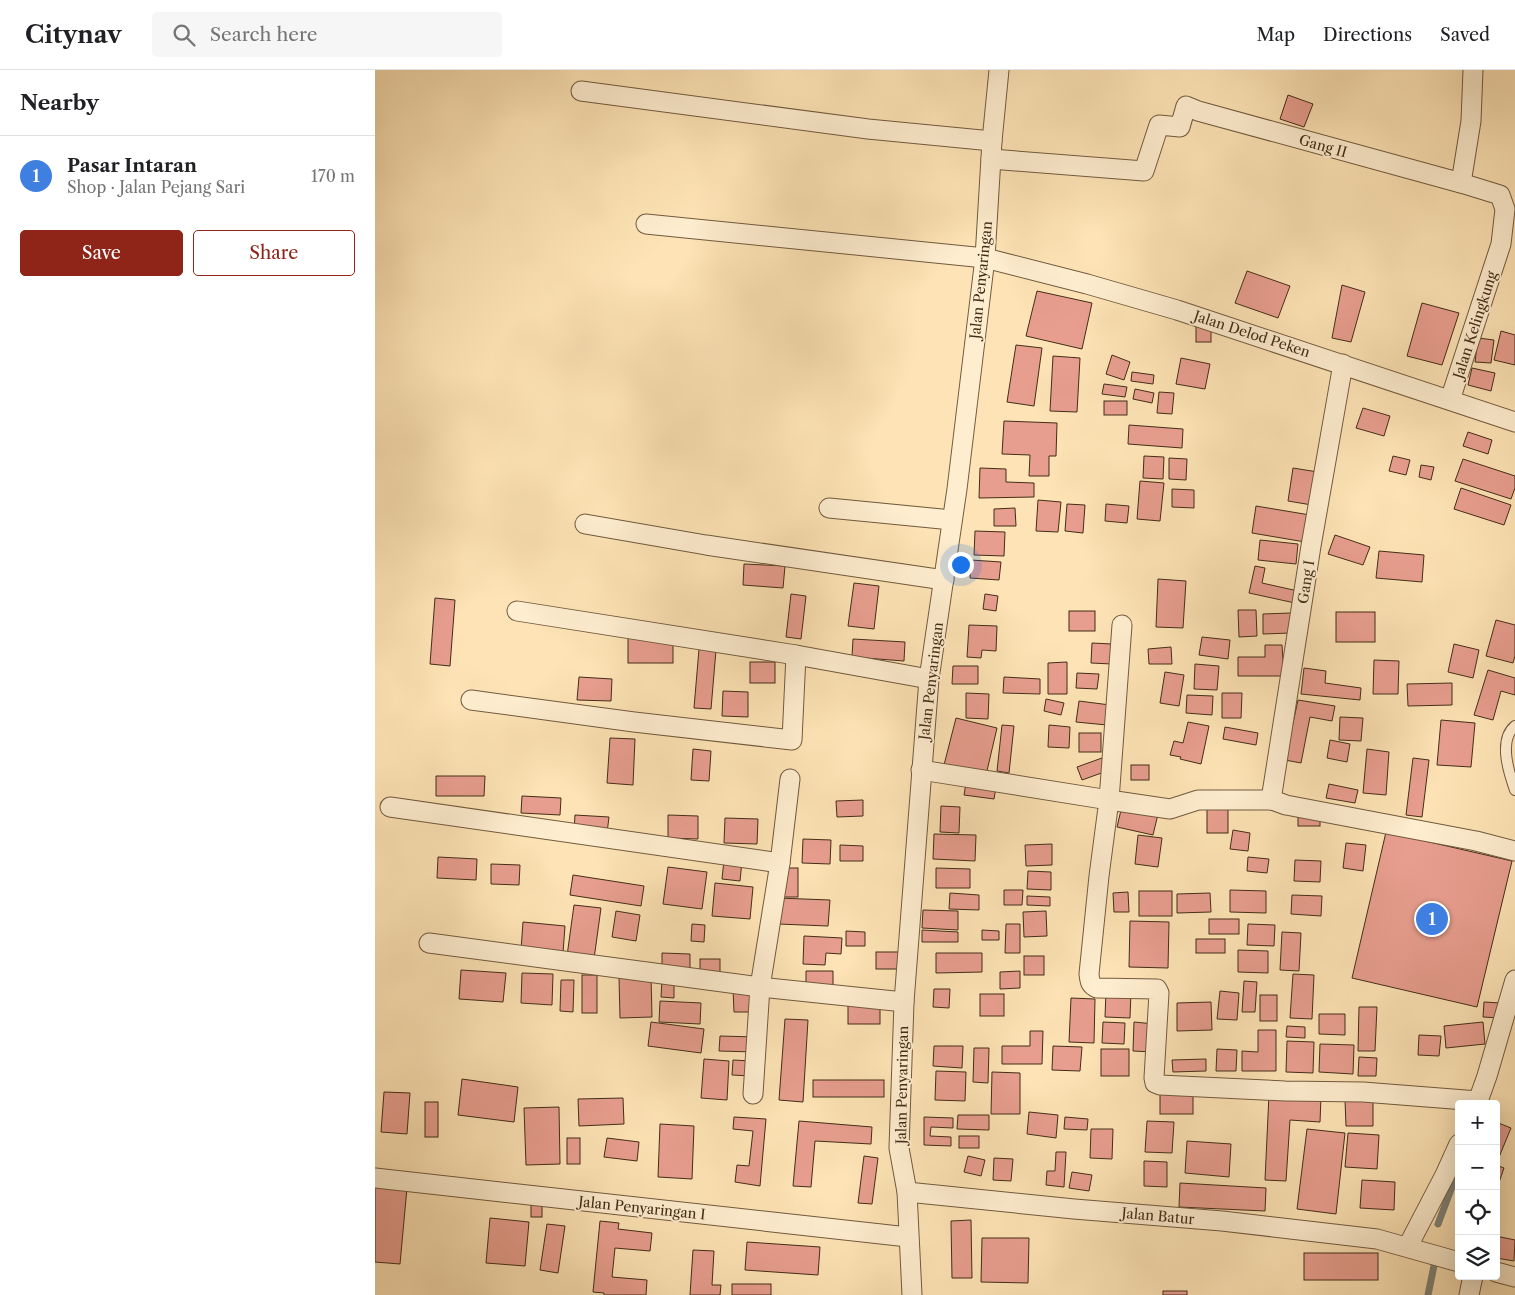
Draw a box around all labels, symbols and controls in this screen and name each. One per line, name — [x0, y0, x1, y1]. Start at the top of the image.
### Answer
search box — [152, 12, 502, 57]
text: Citynav — [25, 20, 122, 49]
icon: search — [170, 21, 198, 49]
text: Search here — [210, 23, 317, 46]
text: Map — [1256, 24, 1295, 46]
text: Directions — [1323, 24, 1412, 46]
text: Saved — [1440, 24, 1490, 46]
text: Nearby — [20, 90, 99, 115]
street label: Gang II — [1297, 131, 1349, 161]
text: Pasar Intaran — [67, 154, 197, 177]
text: 1 — [32, 166, 40, 186]
text: 170 m — [311, 166, 355, 186]
text: Shop · Jalan Pejang Sari — [67, 177, 245, 197]
street label: Jalan Penyaringan — [966, 220, 996, 342]
button: Save — [20, 230, 183, 276]
button: Share — [193, 230, 355, 276]
street label: Jalan Kelingkung — [1449, 268, 1501, 383]
street label: Jalan Delod Peken — [1190, 306, 1313, 361]
your location — [948, 552, 974, 578]
street label: Gang I — [1294, 559, 1318, 605]
street label: Jalan Penyaringan — [915, 621, 947, 743]
pin: 1 — [1416, 900, 1448, 938]
street label: Jalan Penyaringan — [892, 1025, 912, 1146]
map controls — [1455, 1100, 1500, 1280]
button: + — [1455, 1100, 1500, 1145]
button: − — [1455, 1145, 1500, 1190]
button: locate — [1455, 1190, 1500, 1235]
street label: Jalan Penyaringan I — [576, 1192, 706, 1224]
street label: Jalan Batur — [1119, 1204, 1195, 1228]
button: layers — [1455, 1235, 1500, 1280]

